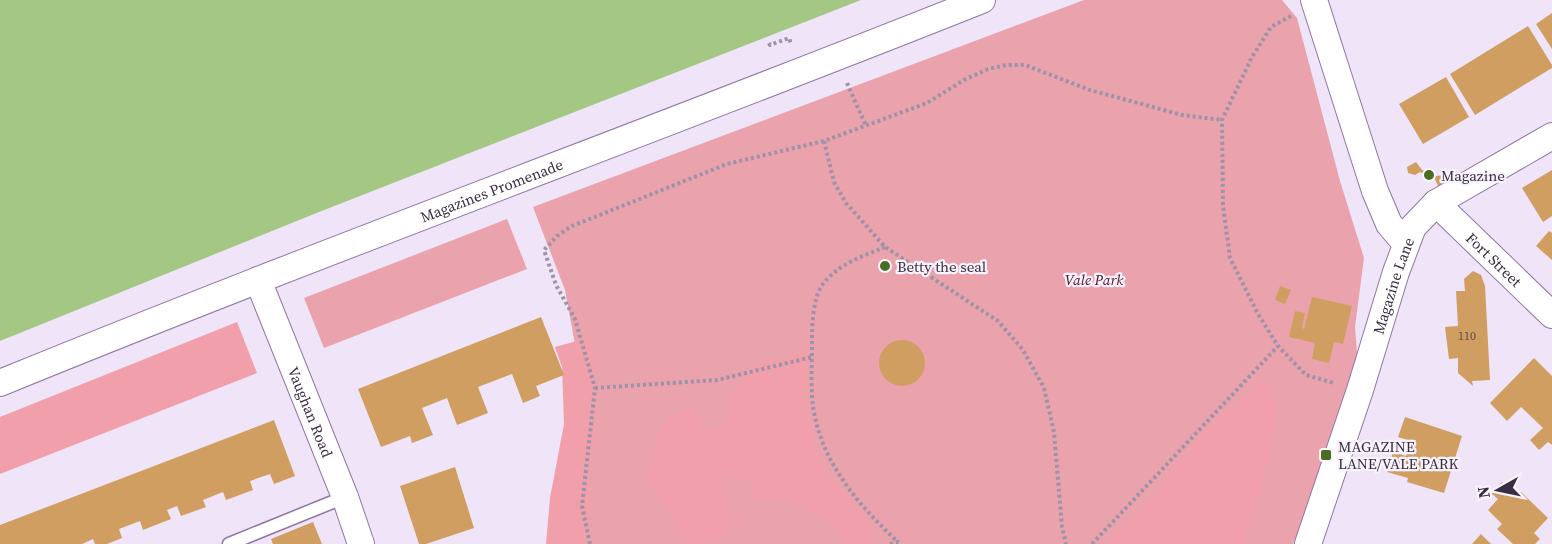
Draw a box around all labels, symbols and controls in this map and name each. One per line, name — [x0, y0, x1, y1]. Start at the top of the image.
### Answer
street label: Magazines Promenade — [417, 153, 566, 227]
place label: Magazine — [1441, 165, 1505, 186]
marker: Magazine — [1422, 168, 1436, 182]
street label: Fort Street — [1462, 227, 1527, 291]
street label: Magazine Lane — [1367, 234, 1419, 337]
place label: Betty the seal — [897, 256, 987, 277]
marker: Betty the seal — [878, 259, 892, 273]
park label: Vale Park — [1065, 269, 1124, 290]
house number: 110 — [1458, 328, 1476, 344]
street label: Vaughan Road — [283, 363, 339, 461]
place label: MAGAZINE LANE/VALE PARK — [1338, 436, 1459, 474]
marker: MAGAZINE LANE/VALE PARK — [1319, 448, 1333, 462]
north arrow — [1468, 460, 1528, 520]
text: N — [1471, 485, 1495, 500]

